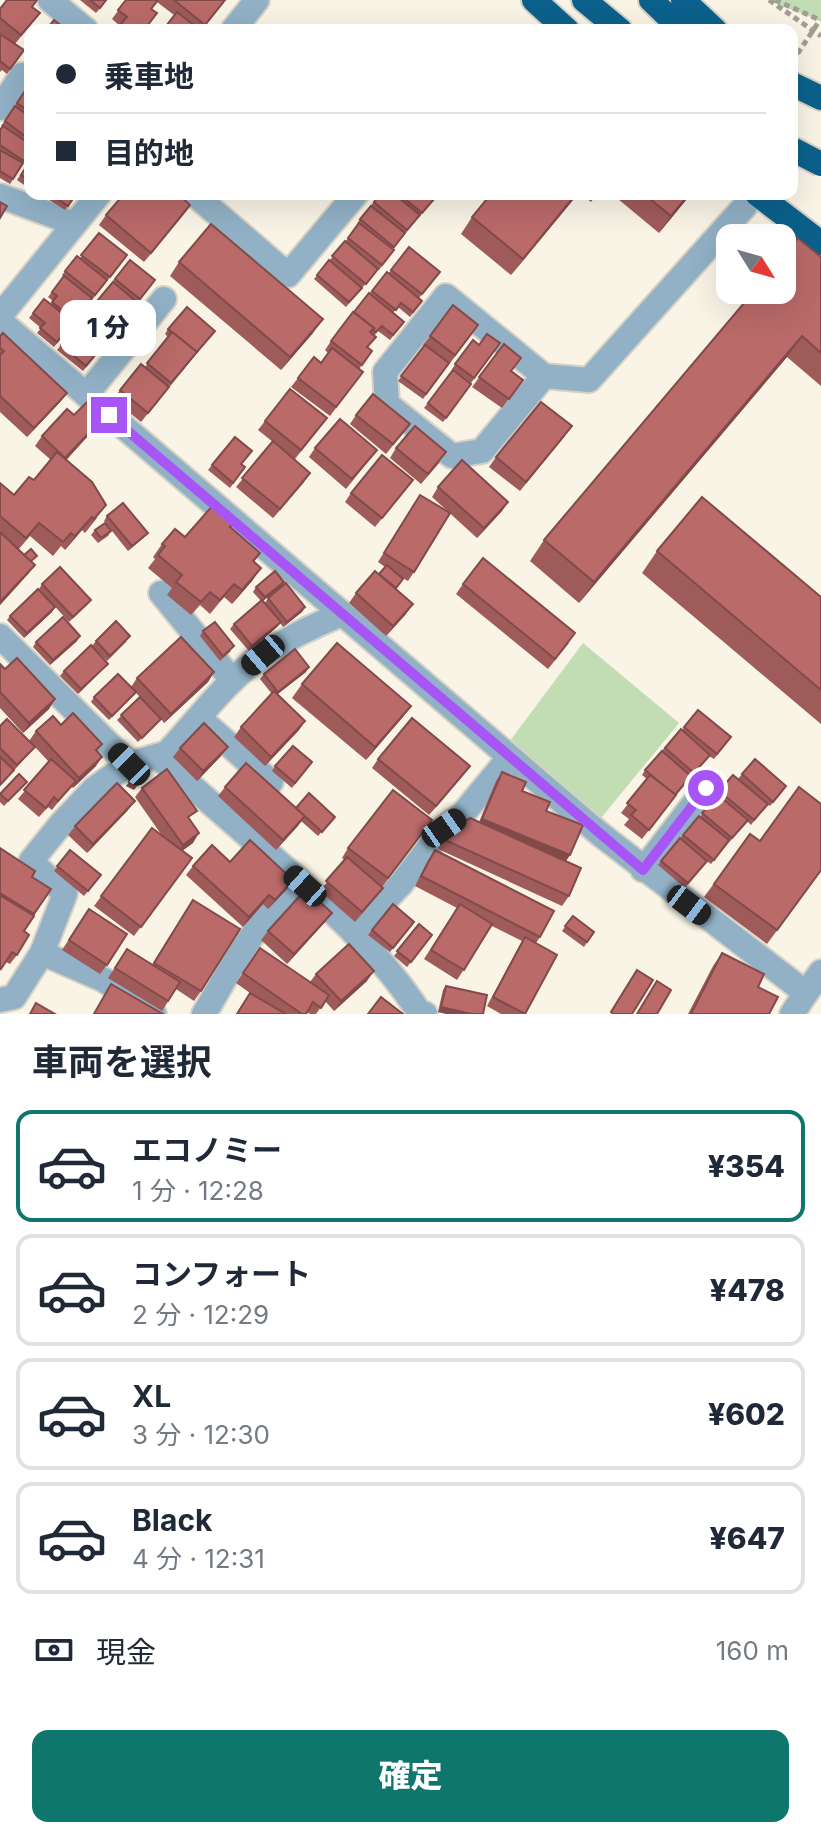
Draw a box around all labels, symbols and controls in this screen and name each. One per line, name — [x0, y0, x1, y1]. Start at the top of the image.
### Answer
text: 乗車地 — [104, 58, 194, 94]
text: 目的地 — [104, 135, 194, 171]
north arrow — [716, 224, 796, 304]
map controls — [716, 224, 796, 304]
callout: 1 分 — [61, 299, 157, 355]
text: 1 分 — [86, 312, 130, 343]
route end — [91, 397, 127, 433]
car — [237, 630, 289, 680]
car — [104, 739, 154, 789]
route start — [688, 770, 724, 806]
car — [417, 804, 471, 852]
car — [279, 861, 331, 911]
car — [663, 881, 715, 929]
text: 車両を選択 — [32, 1040, 212, 1084]
icon: car — [36, 1130, 108, 1202]
text: エコノミー — [132, 1132, 282, 1168]
text: ¥354 — [708, 1148, 785, 1184]
text: 1 分 · 12:28 — [132, 1175, 264, 1206]
icon: car — [36, 1254, 108, 1326]
text: コンフォート — [132, 1256, 311, 1292]
text: ¥478 — [710, 1272, 785, 1308]
text: 2 分 · 12:29 — [132, 1299, 269, 1330]
icon: car — [36, 1378, 108, 1450]
text: XL — [132, 1378, 171, 1414]
text: ¥602 — [708, 1396, 785, 1432]
text: 3 分 · 12:30 — [132, 1419, 270, 1450]
icon: car — [36, 1502, 108, 1574]
text: Black — [132, 1502, 212, 1538]
text: ¥647 — [710, 1520, 785, 1556]
text: 4 分 · 12:31 — [132, 1543, 265, 1574]
icon: cash — [32, 1628, 76, 1672]
text: 現金 — [96, 1634, 156, 1670]
text: 160 m — [716, 1635, 789, 1666]
button: 確定 — [32, 1730, 789, 1822]

